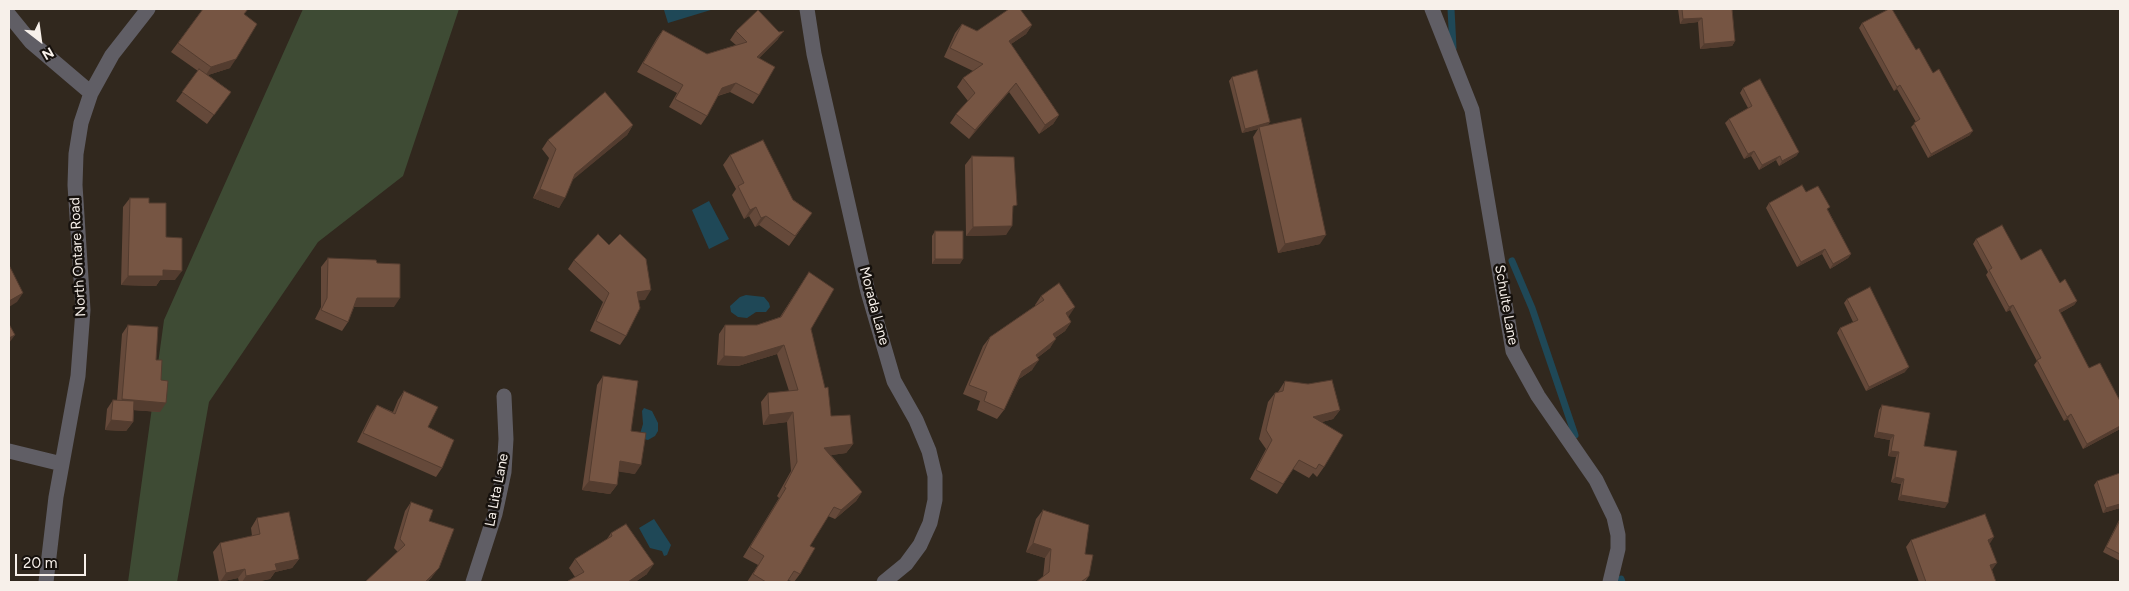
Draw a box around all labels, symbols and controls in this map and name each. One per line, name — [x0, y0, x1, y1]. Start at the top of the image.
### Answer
north arrow — [15, 15, 65, 65]
text: N — [39, 43, 57, 63]
street label: North Ontare Road — [66, 197, 90, 317]
street label: Schulte Lane — [1491, 264, 1521, 346]
street label: Morada Lane — [855, 265, 893, 347]
street label: La Lita Lane — [482, 452, 512, 528]
scale bar — [18, 544, 89, 576]
text: 20 m — [23, 554, 57, 572]

